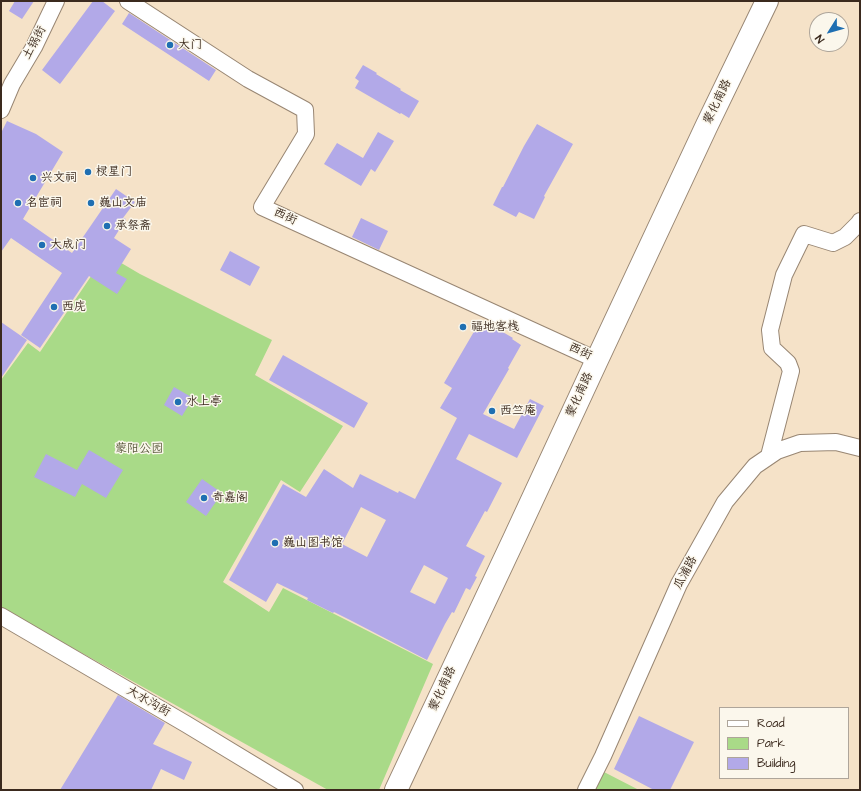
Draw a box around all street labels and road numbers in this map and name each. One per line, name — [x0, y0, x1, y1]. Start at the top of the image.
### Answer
street label: 土锅街 — [20, 24, 50, 62]
street label: 蒙化南路 — [701, 77, 735, 127]
street label: 西街 — [271, 205, 299, 229]
street label: 西街 — [566, 340, 594, 364]
street label: 蒙化南路 — [563, 370, 597, 420]
street label: 瓜浦路 — [671, 554, 701, 592]
street label: 蒙化南路 — [426, 664, 460, 714]
street label: 大水沟街 — [124, 684, 172, 720]

